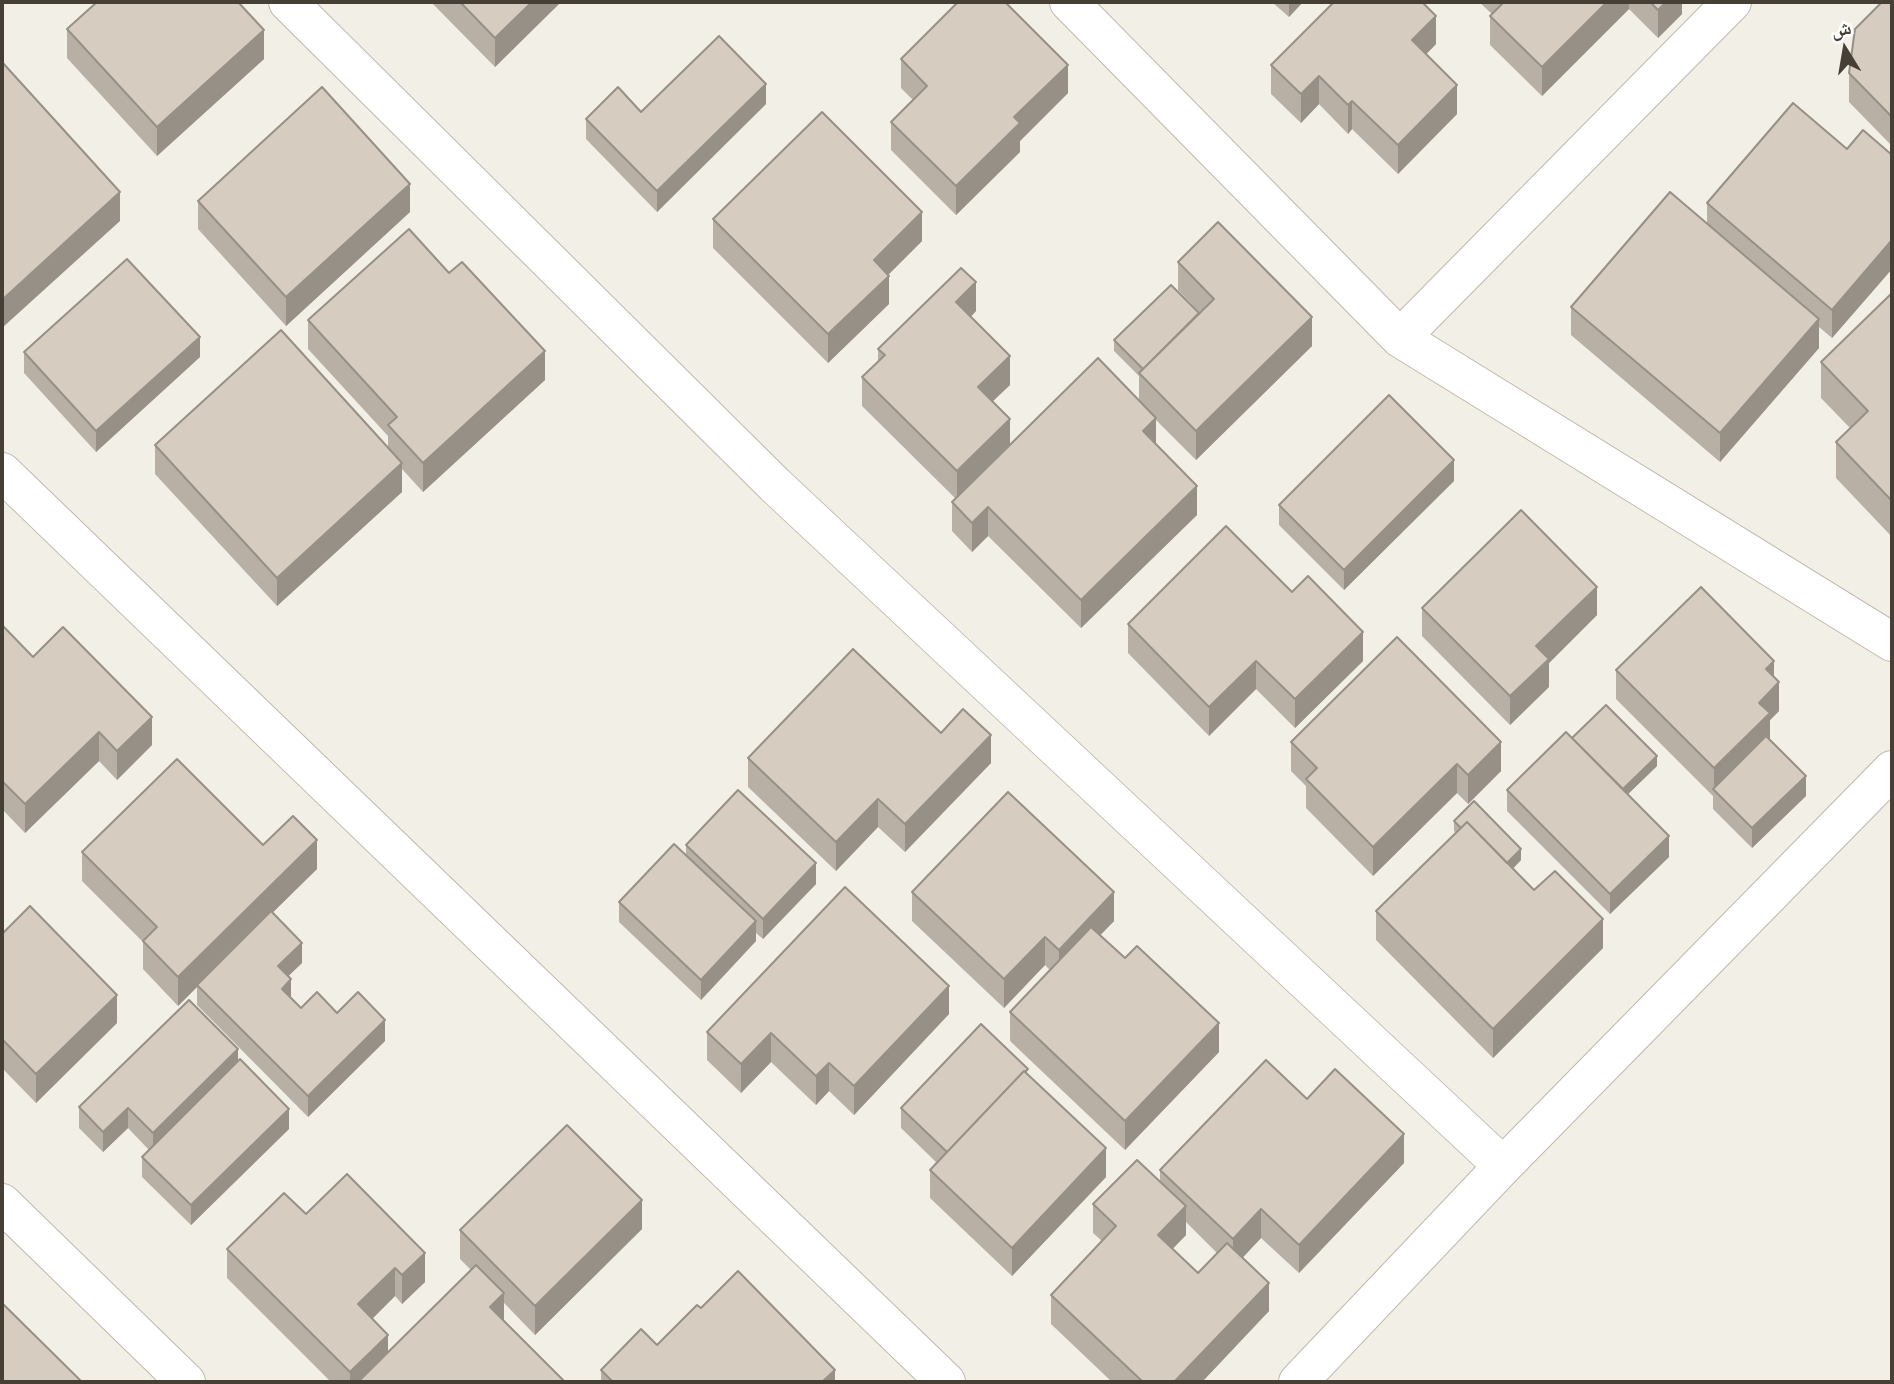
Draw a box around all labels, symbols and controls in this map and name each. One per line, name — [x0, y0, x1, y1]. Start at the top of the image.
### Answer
north arrow — [1810, 14, 1880, 84]
text: ش — [1829, 14, 1853, 43]

